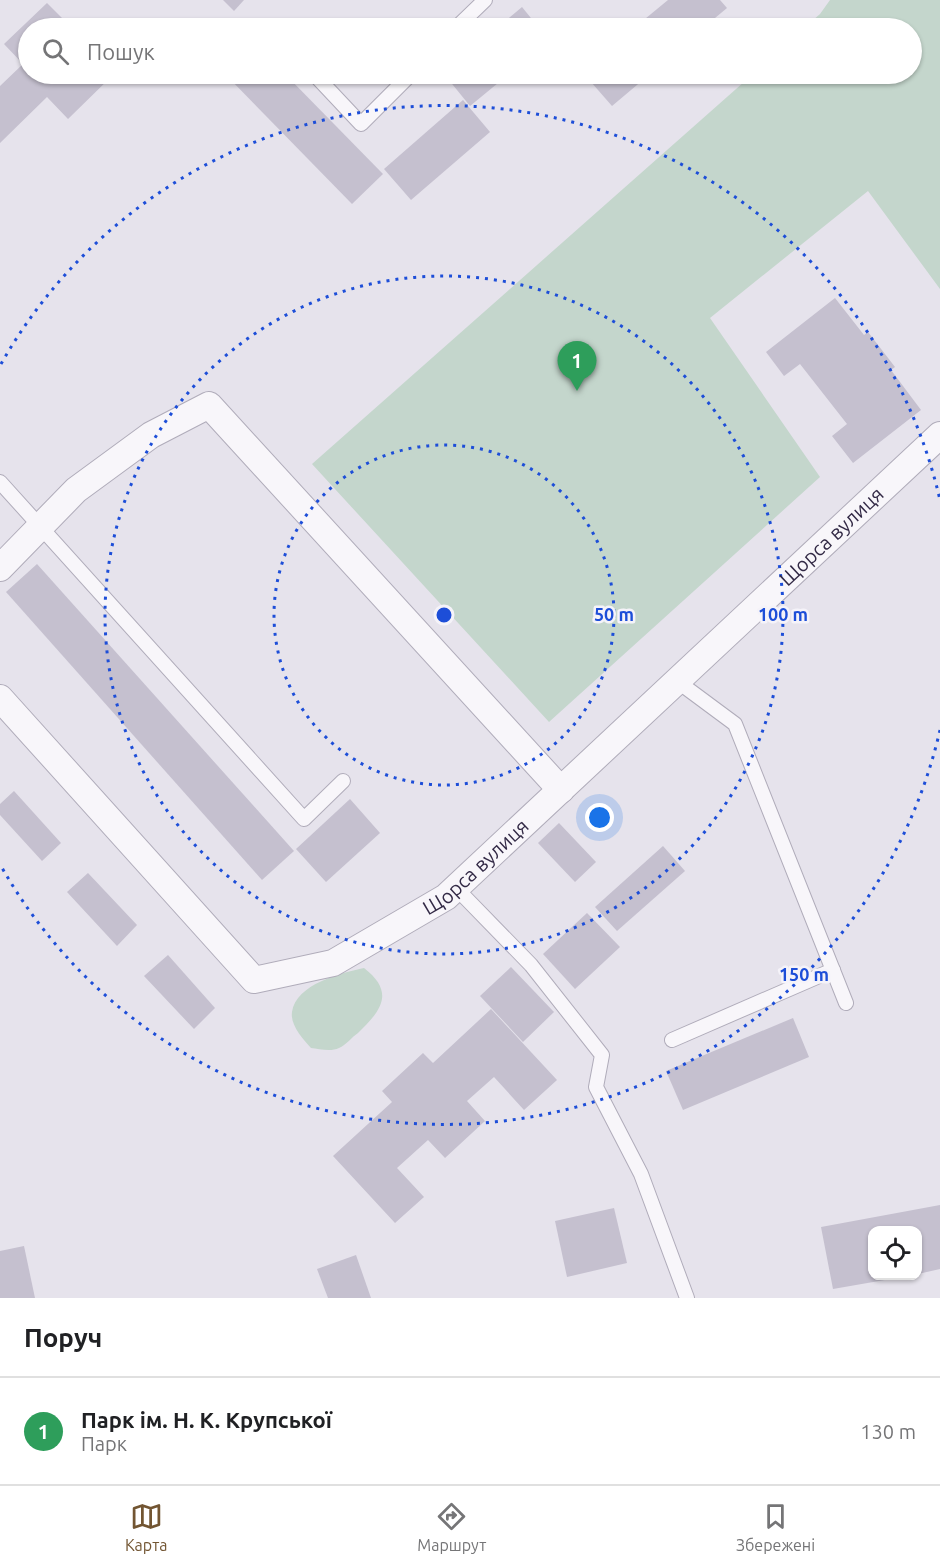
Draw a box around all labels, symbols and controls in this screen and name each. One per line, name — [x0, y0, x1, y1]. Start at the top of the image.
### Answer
search box — [18, 18, 922, 84]
icon: search — [39, 35, 72, 68]
text: Пошук — [87, 39, 155, 64]
pin: 1 — [558, 342, 596, 391]
street label: Щорса вулиця — [774, 482, 888, 590]
text: 50 m — [594, 604, 634, 624]
text: 100 m — [758, 604, 808, 624]
centre of rings — [434, 605, 454, 625]
your location — [585, 803, 614, 832]
street label: Щорса вулиця — [418, 814, 533, 919]
text: 150 m — [779, 964, 829, 984]
map controls — [868, 1226, 922, 1280]
button: locate — [868, 1226, 922, 1280]
text: Поруч — [24, 1323, 102, 1352]
text: Парк ім. Н. К. Крупської — [81, 1407, 332, 1432]
text: 1 — [38, 1420, 49, 1443]
text: 130 m — [860, 1420, 916, 1443]
text: Парк — [81, 1432, 127, 1455]
tab: Карта — [125, 1500, 168, 1554]
tab: Маршрут — [417, 1500, 486, 1554]
tab: Збережені — [736, 1500, 815, 1554]

